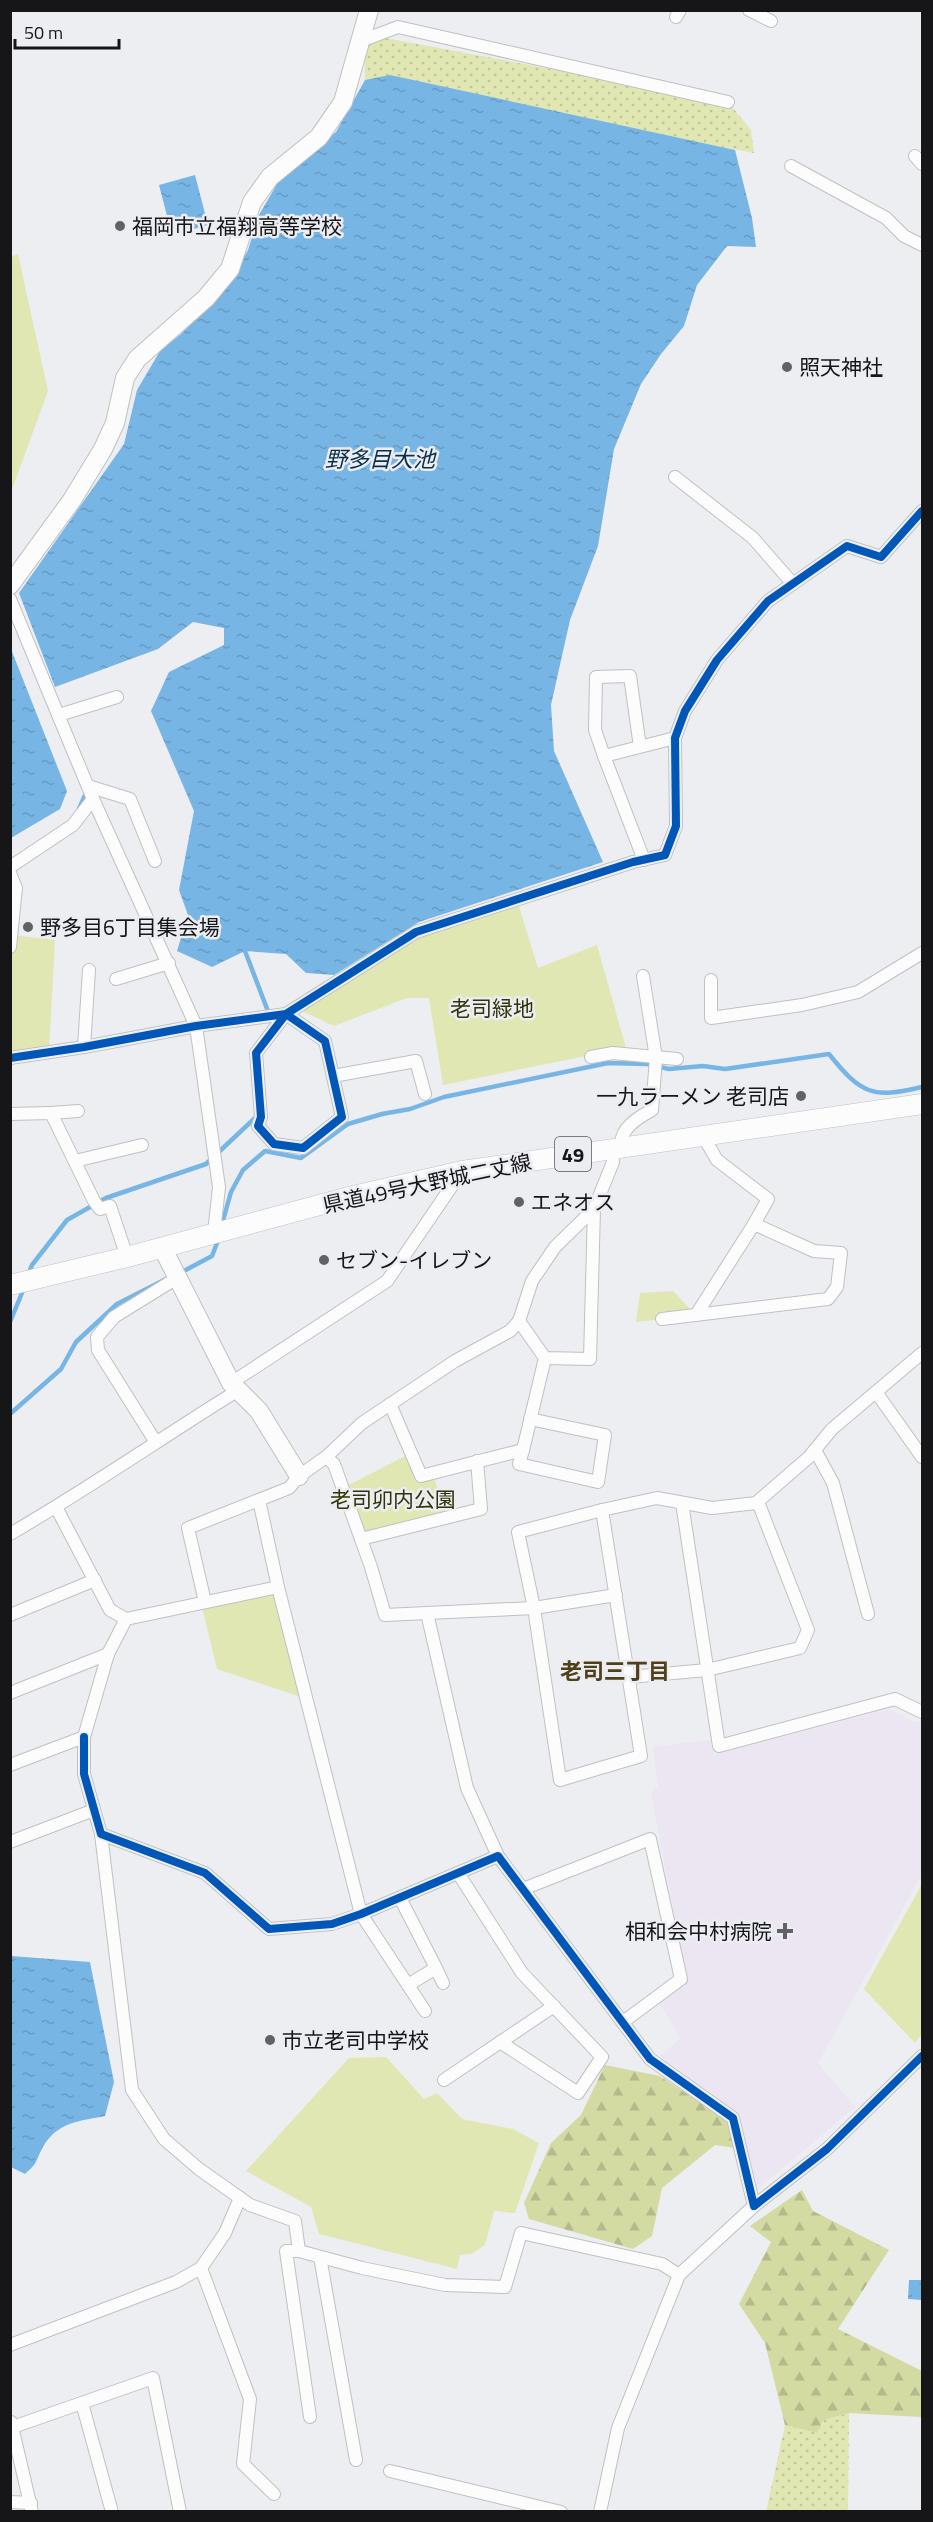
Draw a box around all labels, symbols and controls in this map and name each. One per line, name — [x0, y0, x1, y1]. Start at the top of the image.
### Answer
scale bar — [15, 12, 118, 50]
text: 50 m — [24, 19, 63, 46]
place label: 福岡市立福翔高等学校 — [132, 210, 342, 242]
marker: 福岡市立福翔高等学校 — [113, 219, 127, 233]
place label: 照天神社 — [799, 351, 883, 383]
marker: 照天神社 — [780, 360, 794, 374]
water label: 野多目大池 — [325, 442, 437, 476]
place label: 野多目6丁目集会場 — [40, 911, 220, 943]
marker: 野多目6丁目集会場 — [21, 920, 35, 934]
park label: 老司緑地 — [450, 992, 534, 1024]
place label: 一九ラーメン 老司店 — [596, 1080, 789, 1112]
marker: 一九ラーメン 老司店 — [794, 1089, 808, 1103]
road number: 49 — [555, 1137, 591, 1171]
street label: 県道49号大野城二丈線 — [320, 1145, 534, 1221]
place label: エネオス — [531, 1186, 615, 1218]
marker: エネオス — [512, 1195, 526, 1209]
place label: セブン-イレブン — [336, 1244, 492, 1276]
marker: セブン-イレブン — [317, 1253, 331, 1267]
park label: 老司卯内公園 — [330, 1483, 456, 1515]
district label: 老司三丁目 — [560, 1654, 670, 1688]
place label: 相和会中村病院 — [625, 1915, 772, 1947]
marker: 相和会中村病院 — [776, 1922, 794, 1940]
place label: 市立老司中学校 — [282, 2024, 429, 2056]
marker: 市立老司中学校 — [263, 2033, 277, 2047]

